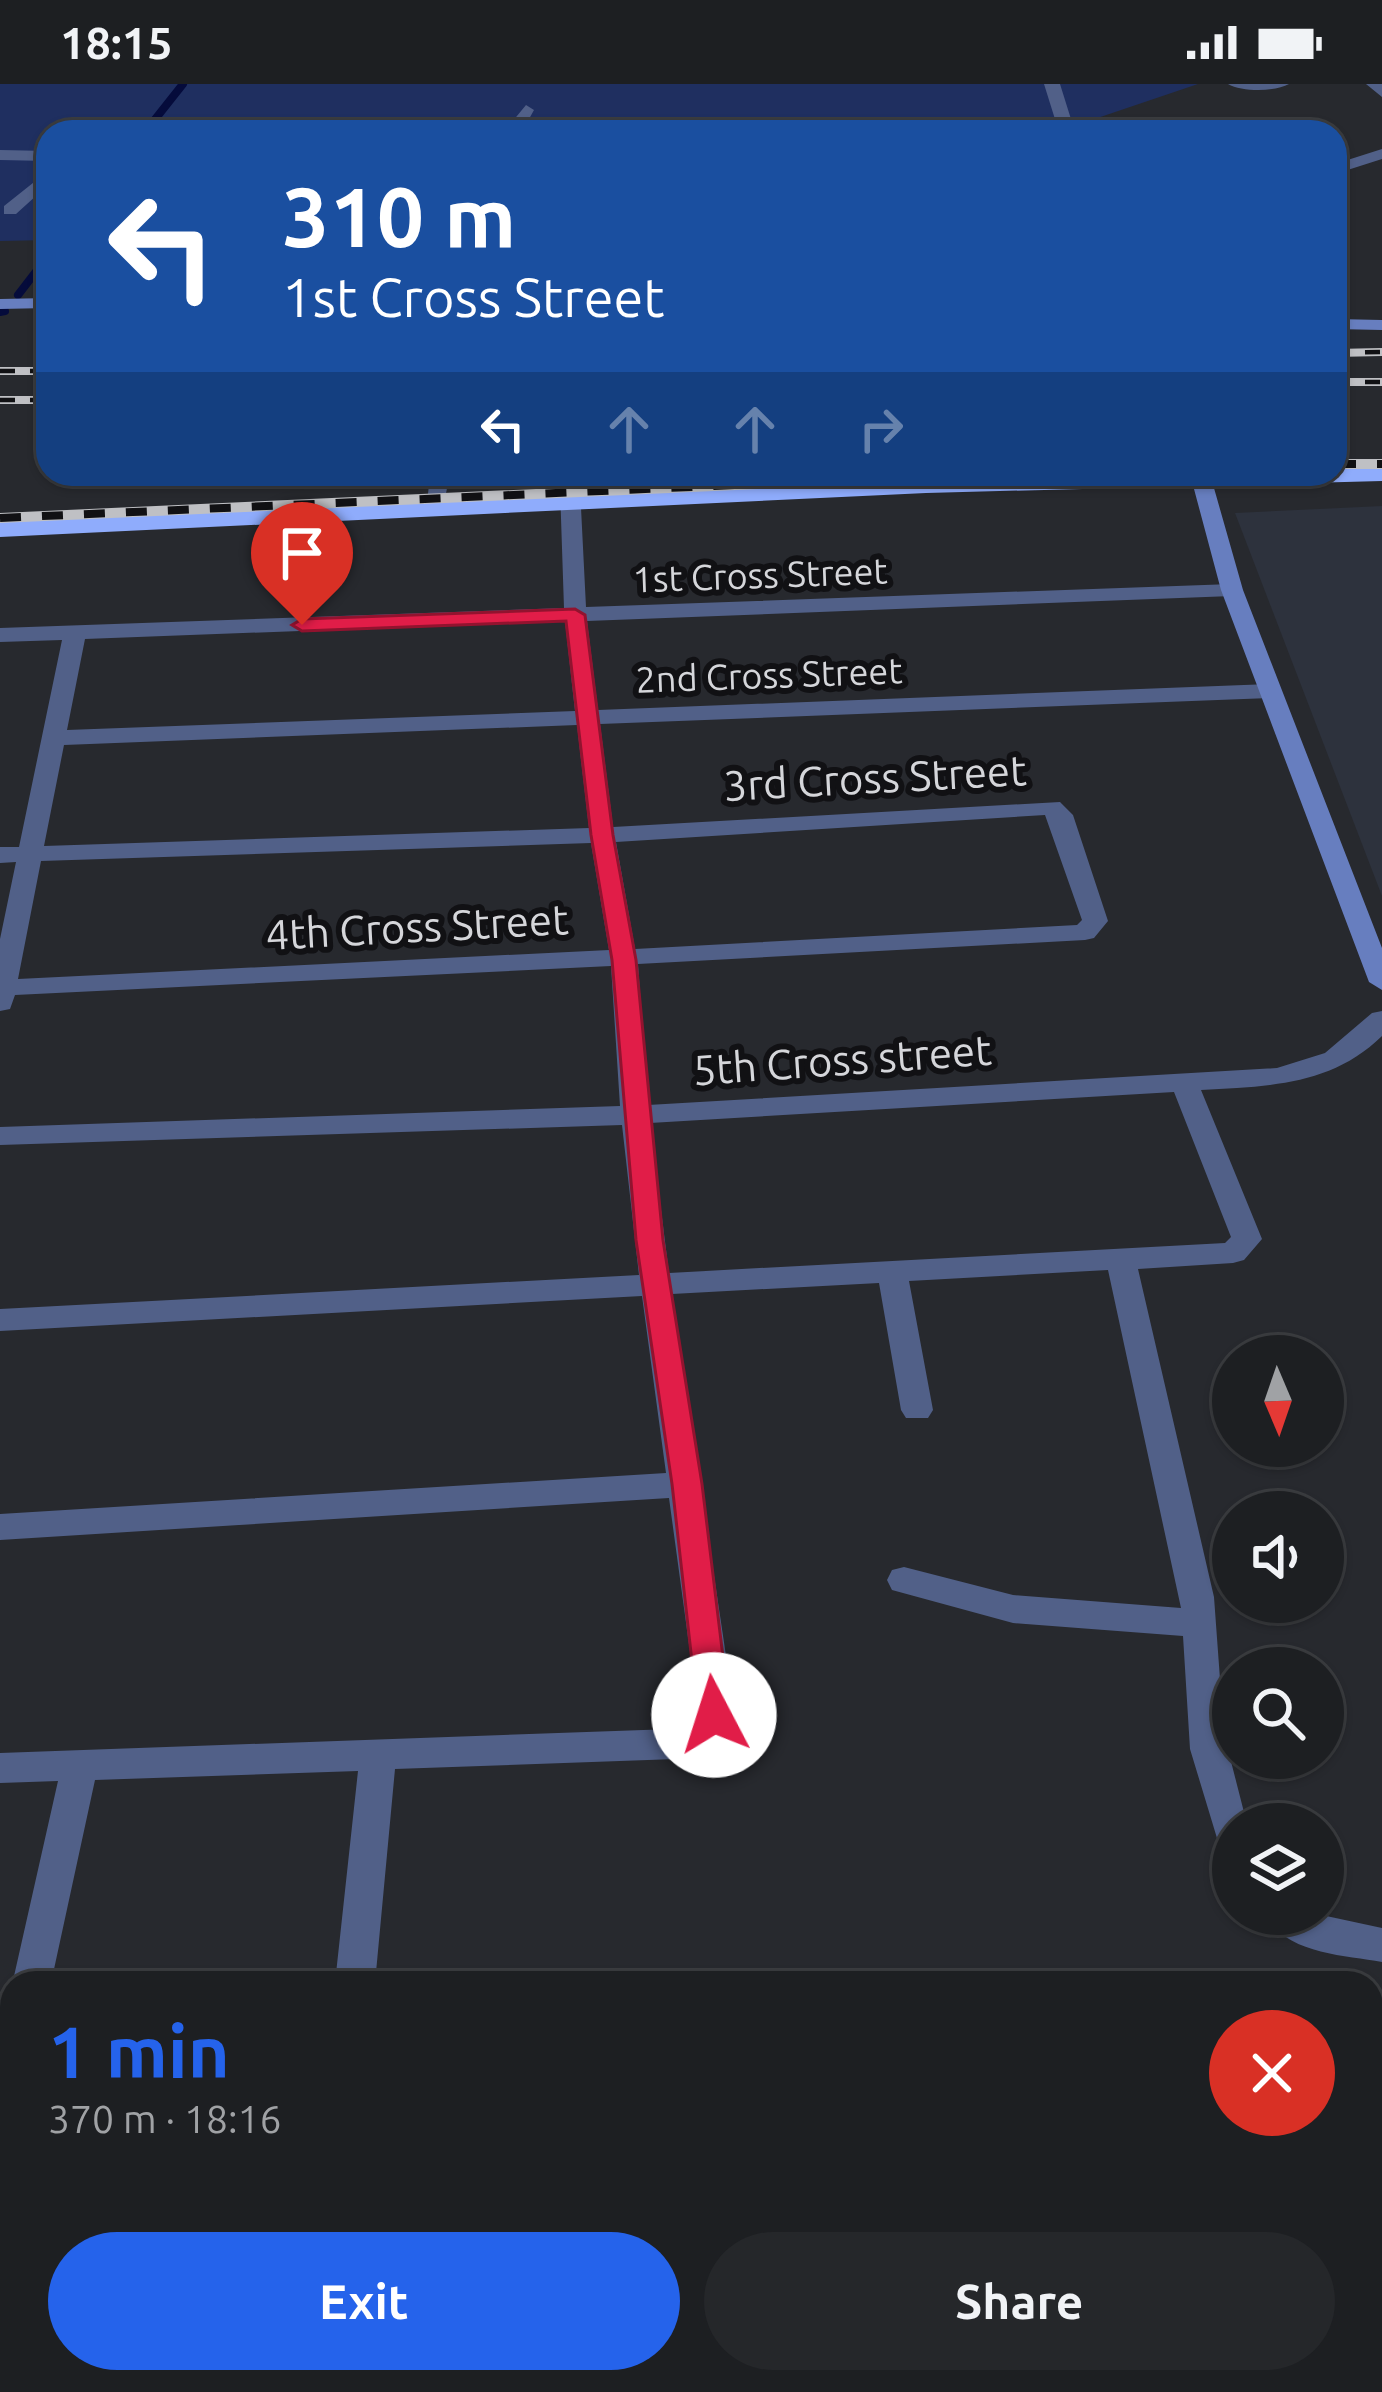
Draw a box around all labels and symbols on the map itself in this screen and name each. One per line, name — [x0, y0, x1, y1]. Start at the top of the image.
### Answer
pin — [251, 502, 353, 625]
street label: 1st Cross Street — [632, 550, 888, 599]
street label: 2nd Cross Street — [635, 649, 903, 700]
street label: 3rd Cross Street — [722, 746, 1028, 809]
street label: 4th Cross Street — [264, 895, 570, 958]
street label: 5th Cross street — [691, 1026, 993, 1093]
north arrow — [1212, 1335, 1344, 1467]
position arrow — [651, 1652, 777, 1778]

